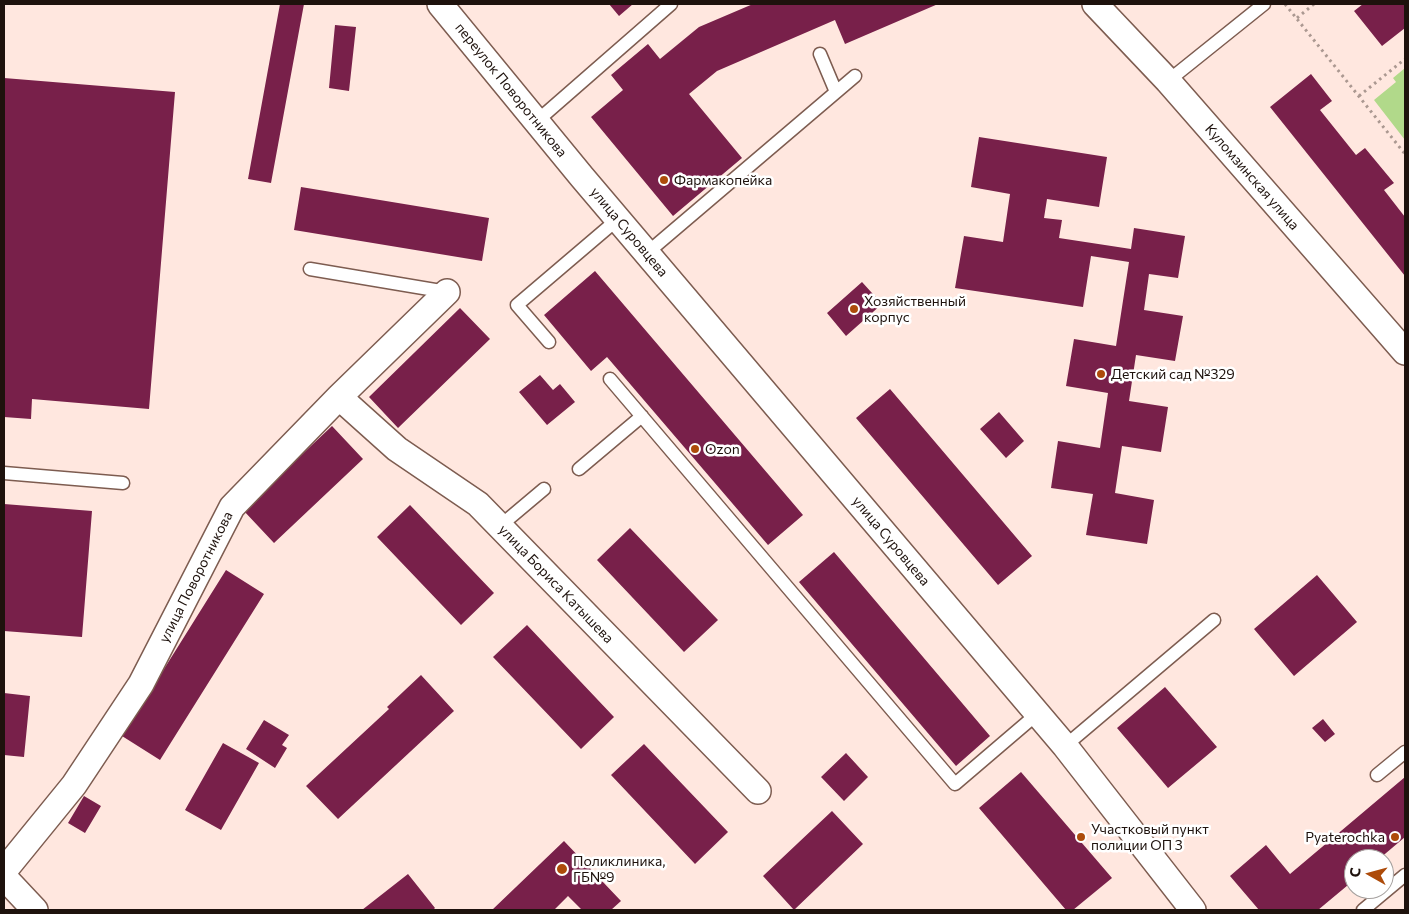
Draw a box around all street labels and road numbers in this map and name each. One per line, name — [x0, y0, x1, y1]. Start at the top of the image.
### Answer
street label: переулок Поворотникова — [452, 19, 570, 161]
street label: Куломзинская улица — [1201, 121, 1303, 233]
street label: улица Суровцева — [587, 184, 671, 280]
street label: улица Суровцева — [849, 493, 933, 589]
street label: улица Поворотникова — [156, 509, 236, 645]
street label: улица Бориса Катышева — [495, 521, 617, 647]

